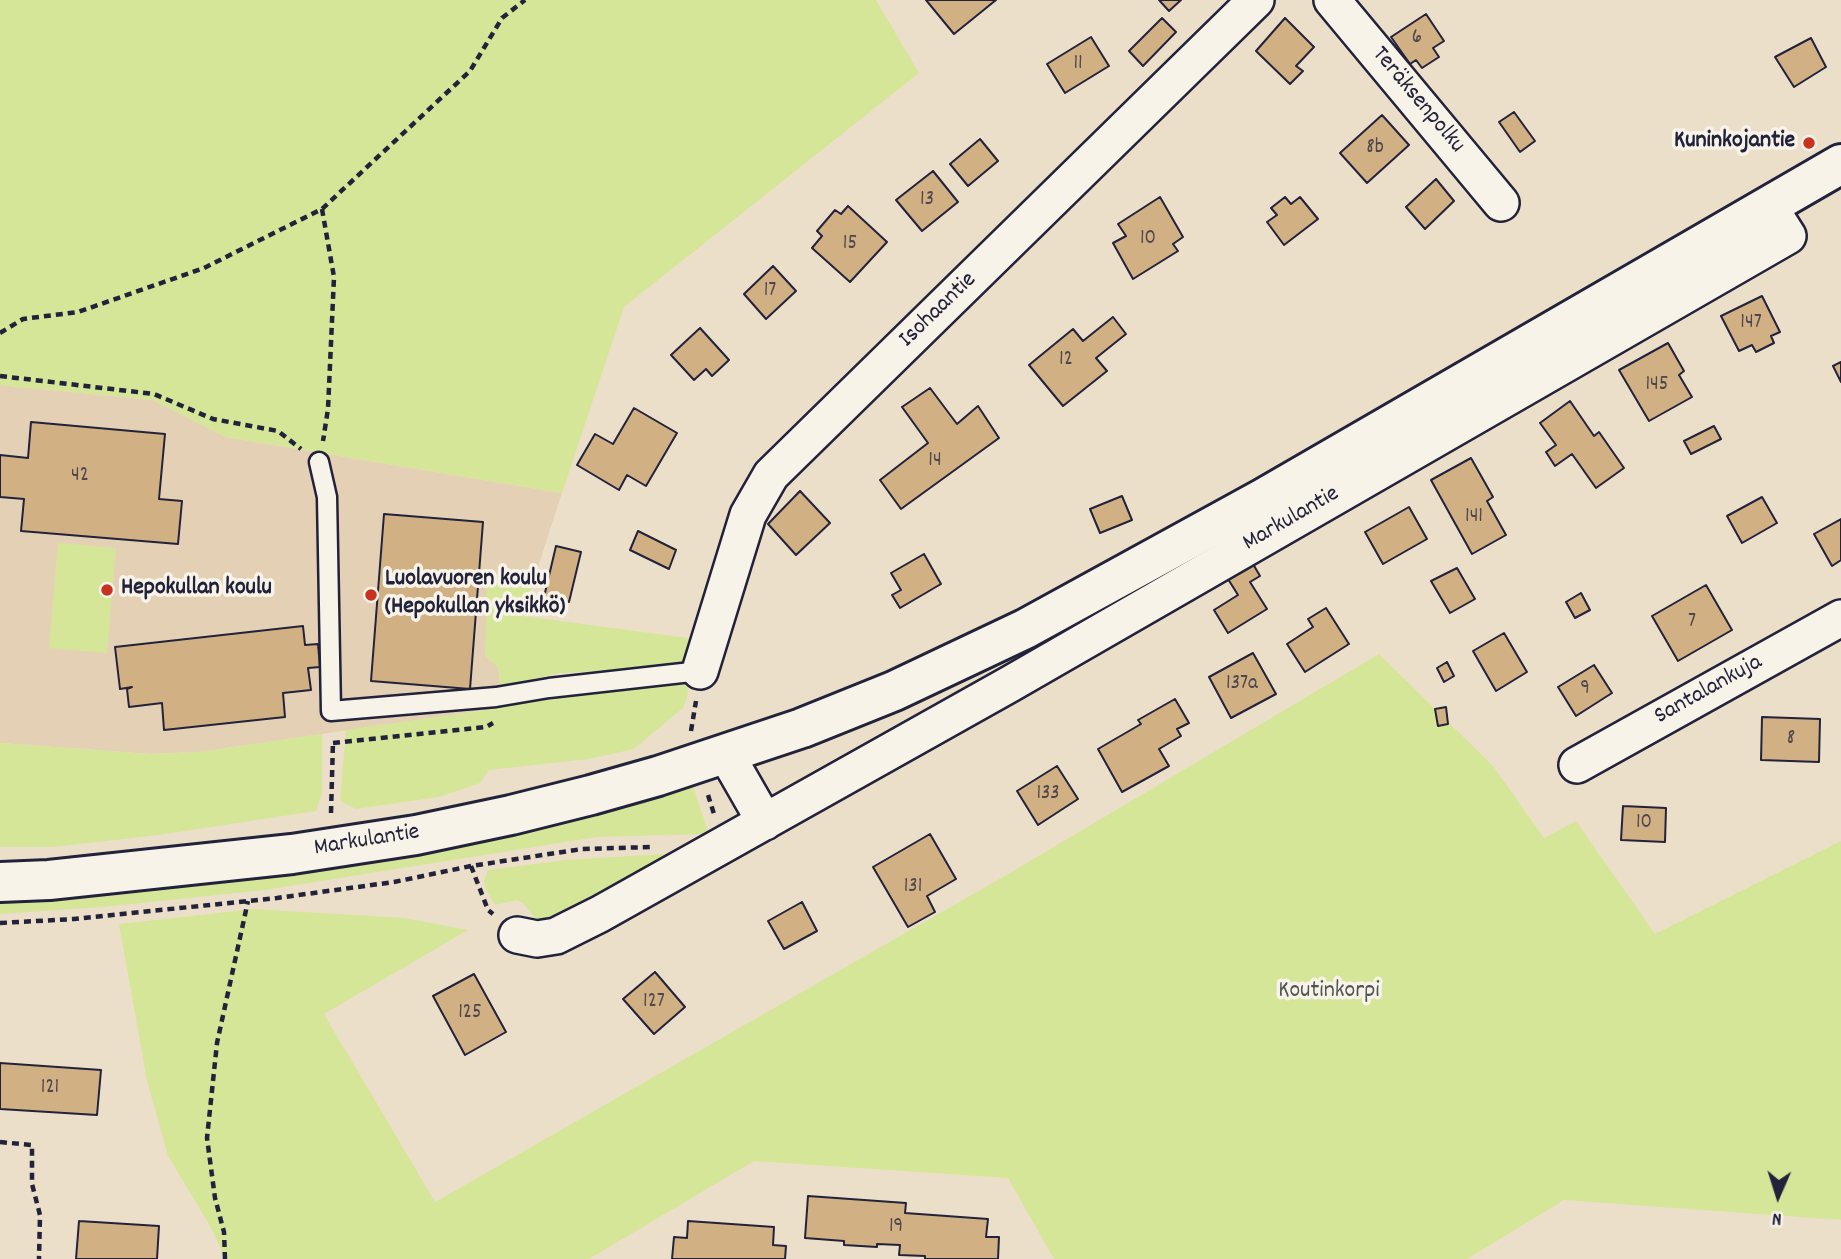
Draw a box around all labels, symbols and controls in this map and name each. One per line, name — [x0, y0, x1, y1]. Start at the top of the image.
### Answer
house number: 6 — [1412, 26, 1422, 52]
street label: Teräksenpolku — [1364, 42, 1470, 160]
house number: 11 — [1073, 52, 1083, 78]
place label: Kuninkojantie — [1674, 129, 1795, 157]
marker: Kuninkojantie — [1801, 135, 1817, 151]
house number: 8b — [1366, 136, 1384, 162]
house number: 13 — [920, 188, 934, 214]
house number: 10 — [1140, 227, 1156, 253]
house number: 15 — [843, 232, 857, 258]
street label: Isohaantie — [894, 267, 984, 355]
house number: 17 — [764, 279, 776, 305]
house number: 147 — [1740, 311, 1762, 337]
house number: 12 — [1059, 348, 1073, 374]
house number: 145 — [1645, 373, 1669, 399]
house number: 14 — [928, 449, 942, 475]
house number: 42 — [71, 464, 89, 490]
street label: Markulantie — [1239, 481, 1345, 559]
house number: 141 — [1465, 505, 1483, 531]
place label: Luolavuoren koulu (Hepokullan yksikkö) — [385, 567, 565, 623]
place label: Hepokullan koulu — [121, 576, 272, 604]
marker: Hepokullan koulu — [99, 582, 115, 598]
marker: Luolavuoren koulu (Hepokullan yksikkö) — [363, 587, 379, 603]
house number: 7 — [1688, 610, 1696, 636]
street label: Santalankuja — [1650, 650, 1768, 732]
house number: 137a — [1226, 672, 1258, 698]
house number: 9 — [1580, 677, 1590, 703]
house number: 8 — [1787, 727, 1795, 753]
house number: 133 — [1036, 782, 1060, 808]
house number: 10 — [1636, 811, 1652, 837]
street label: Markulantie — [312, 819, 422, 865]
house number: 131 — [904, 875, 922, 901]
park label: Koutinkorpi — [1278, 979, 1380, 1007]
house number: 127 — [643, 990, 665, 1016]
house number: 125 — [458, 1001, 482, 1027]
house number: 121 — [41, 1076, 59, 1102]
north arrow — [1743, 1161, 1813, 1231]
text: N — [1771, 1204, 1782, 1231]
house number: 19 — [889, 1215, 903, 1241]

